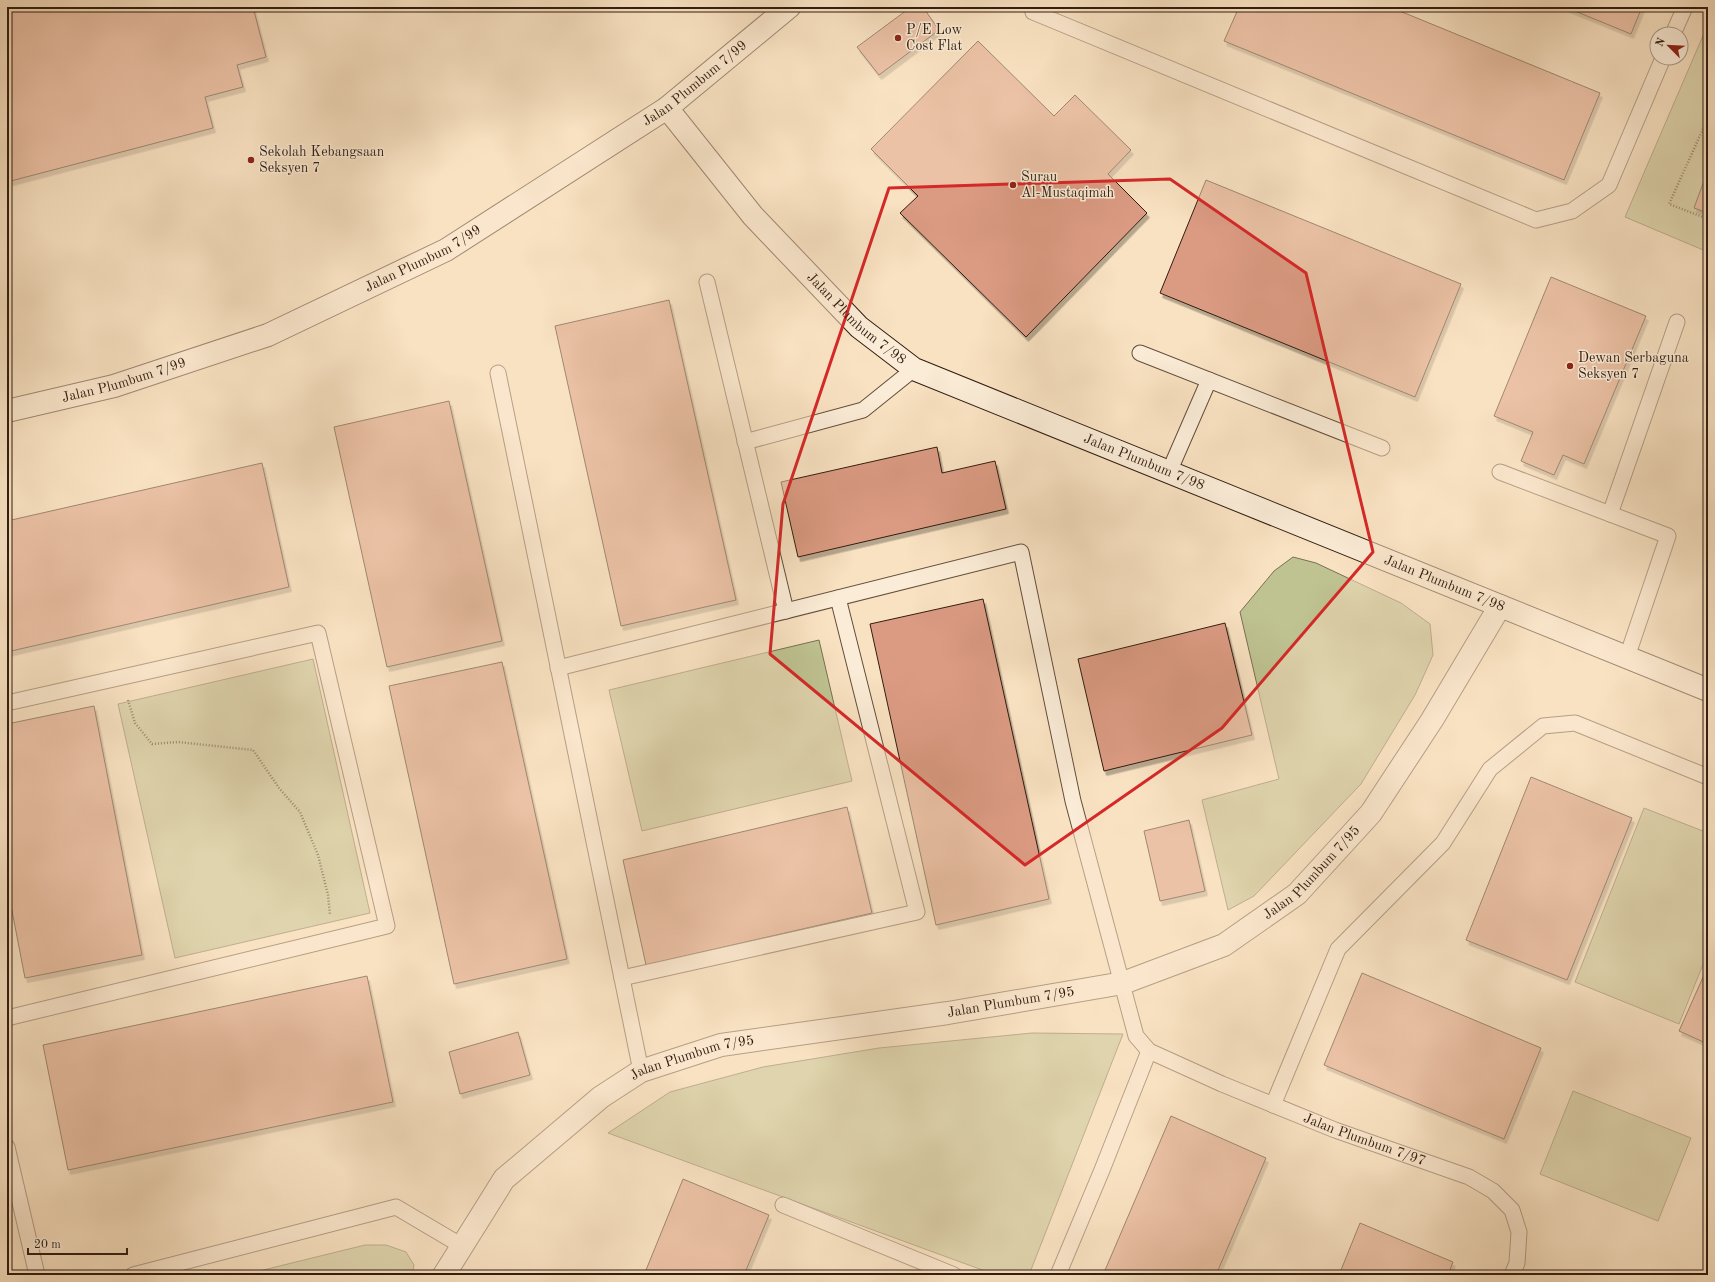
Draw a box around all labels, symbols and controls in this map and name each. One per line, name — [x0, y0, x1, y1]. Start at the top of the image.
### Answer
place label: P/E Low Cost Flat — [906, 23, 962, 53]
north arrow — [1649, 26, 1689, 66]
marker: P/E Low Cost Flat — [893, 33, 903, 43]
text: N — [1655, 36, 1668, 49]
street label: Jalan Plumbum 7/99 — [640, 38, 750, 129]
place label: Sekolah Kebangsaan Seksyen 7 — [259, 145, 385, 175]
marker: Sekolah Kebangsaan Seksyen 7 — [246, 155, 256, 165]
place label: Surau Al-Mustaqimah — [1021, 170, 1115, 200]
marker: Surau Al-Mustaqimah — [1008, 180, 1018, 190]
street label: Jalan Plumbum 7/99 — [363, 222, 484, 295]
street label: Jalan Plumbum 7/98 — [804, 270, 909, 367]
place label: Dewan Serbaguna Seksyen 7 — [1578, 351, 1689, 381]
street label: Jalan Plumbum 7/99 — [60, 356, 188, 405]
marker: Dewan Serbaguna Seksyen 7 — [1565, 361, 1575, 371]
street label: Jalan Plumbum 7/98 — [1082, 431, 1207, 493]
street label: Jalan Plumbum 7/98 — [1382, 553, 1507, 614]
street label: Jalan Plumbum 7/95 — [1261, 823, 1363, 922]
street label: Jalan Plumbum 7/95 — [946, 984, 1076, 1020]
street label: Jalan Plumbum 7/95 — [628, 1033, 755, 1083]
street label: Jalan Plumbum 7/97 — [1301, 1111, 1427, 1168]
scale bar — [28, 1230, 127, 1256]
text: 20 m — [34, 1239, 61, 1251]

